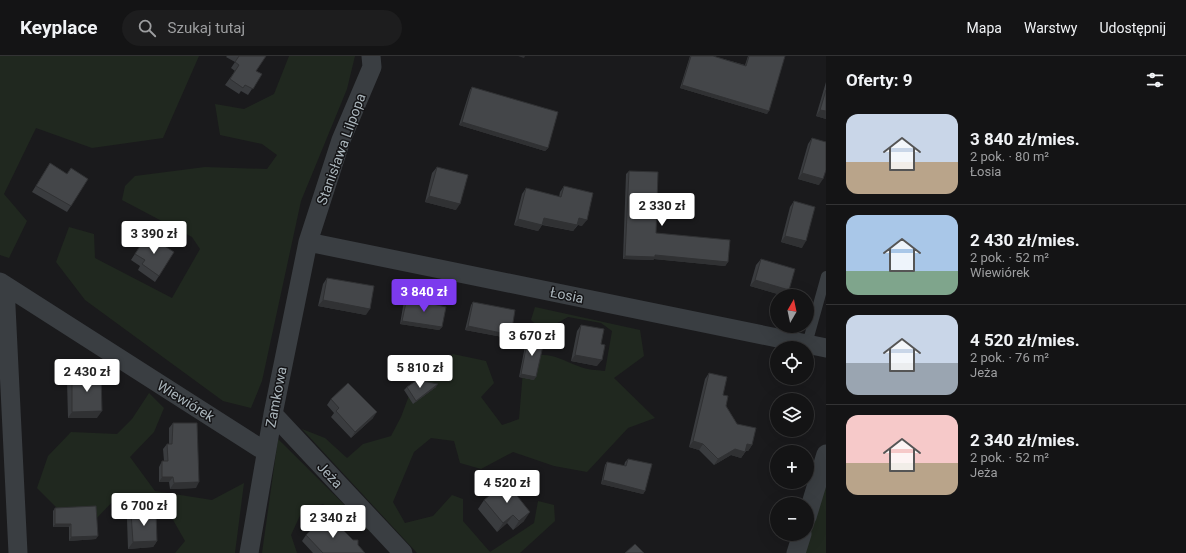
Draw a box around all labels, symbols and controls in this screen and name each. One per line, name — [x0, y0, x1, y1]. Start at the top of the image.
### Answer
search box — [122, 10, 402, 46]
text: Keyplace — [20, 16, 98, 39]
icon: search — [136, 17, 158, 39]
text: Szukaj tutaj — [168, 19, 245, 37]
text: Mapa — [967, 20, 1002, 36]
text: Warstwy — [1024, 20, 1077, 36]
text: Udostępnij — [1099, 20, 1166, 36]
icon: filters — [1144, 69, 1166, 91]
text: Oferty: 9 — [846, 70, 913, 90]
street label: Stanisława Lilpopa — [313, 91, 369, 207]
text: 3 840 zł/mies. — [970, 129, 1080, 149]
icon: home — [878, 130, 926, 178]
text: 2 pok. · 80 m² — [970, 149, 1049, 164]
text: Łosia — [970, 164, 1001, 179]
pin: 2 330 zł — [621, 193, 703, 227]
text: 2 330 zł — [639, 198, 685, 213]
pin: 3 390 zł — [113, 221, 195, 255]
text: 3 390 zł — [131, 226, 177, 241]
text: 2 430 zł/mies. — [970, 230, 1080, 250]
icon: home — [878, 231, 926, 279]
text: 2 pok. · 52 m² — [970, 250, 1049, 265]
text: Wiewiórek — [970, 265, 1030, 280]
pin: 3 840 zł — [383, 279, 465, 313]
text: 3 840 zł — [401, 284, 447, 299]
street label: Łosia — [549, 284, 585, 306]
north arrow — [770, 289, 814, 333]
map controls — [770, 289, 814, 541]
pin: 3 670 zł — [491, 323, 573, 357]
text: 3 670 zł — [509, 328, 555, 343]
text: 4 520 zł/mies. — [970, 330, 1080, 350]
icon: home — [878, 331, 926, 379]
button: locate — [770, 341, 814, 385]
text: 2 pok. · 76 m² — [970, 350, 1049, 365]
pin: 5 810 zł — [379, 355, 461, 389]
pin: 2 430 zł — [46, 359, 128, 393]
text: 5 810 zł — [397, 360, 443, 375]
text: 2 430 zł — [64, 364, 110, 379]
street label: Zamkowa — [262, 365, 290, 429]
text: Jeża — [970, 365, 998, 380]
street label: Wiewiórek — [154, 377, 218, 425]
button: layers — [770, 393, 814, 437]
text: 2 340 zł/mies. — [970, 430, 1080, 450]
icon: home — [878, 431, 926, 479]
button: + — [770, 445, 814, 489]
text: 2 pok. · 52 m² — [970, 450, 1049, 465]
street label: Jeża — [314, 459, 346, 491]
text: Jeża — [970, 465, 998, 480]
pin: 4 520 zł — [466, 470, 548, 504]
text: 4 520 zł — [484, 475, 530, 490]
pin: 6 700 zł — [103, 493, 185, 527]
button: − — [770, 497, 814, 541]
text: 6 700 zł — [121, 498, 167, 513]
pin: 2 340 zł — [292, 505, 374, 539]
text: 2 340 zł — [310, 510, 356, 525]

